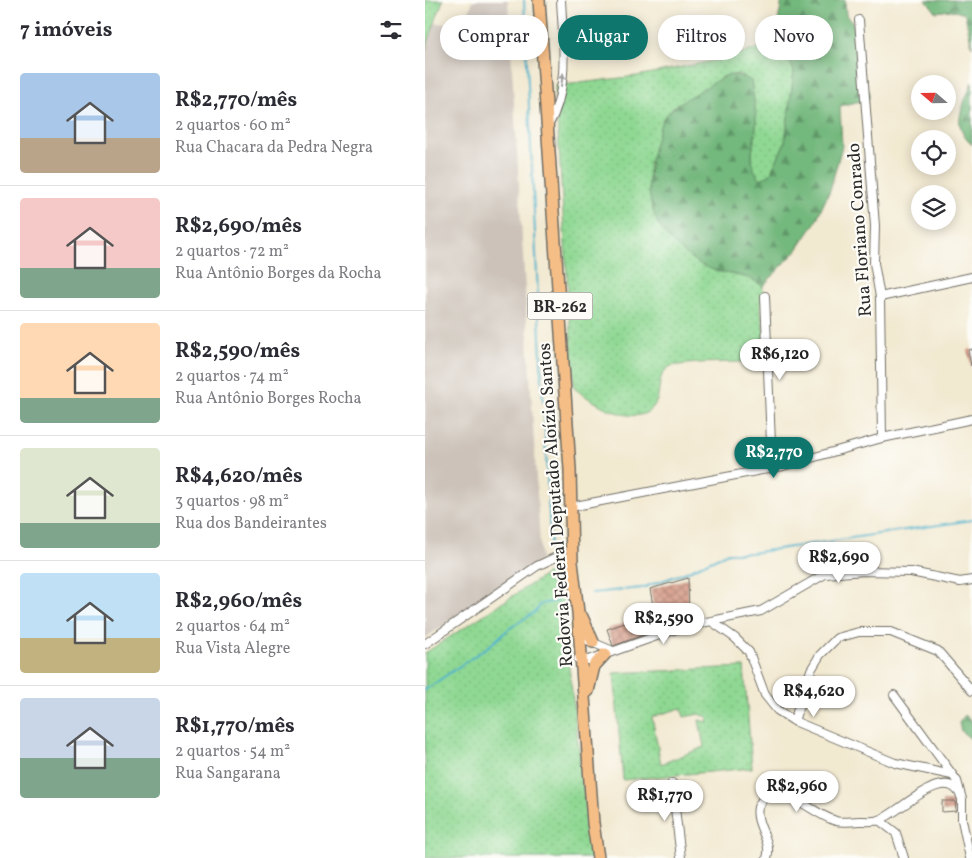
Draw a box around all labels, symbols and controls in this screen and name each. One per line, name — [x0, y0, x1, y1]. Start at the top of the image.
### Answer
chip: Comprar — [440, 15, 548, 60]
chip: Alugar — [558, 15, 648, 60]
chip: Filtros — [658, 15, 745, 60]
chip: Novo — [755, 15, 833, 60]
text: 7 imóveis — [20, 16, 113, 45]
icon: filters — [377, 16, 405, 44]
one-way arrow — [558, 71, 566, 87]
north arrow — [911, 75, 956, 120]
map controls — [911, 75, 956, 230]
text: R$2,770/mês — [175, 86, 297, 115]
icon: home — [60, 93, 120, 153]
text: 2 quartos · 60 m² — [175, 115, 291, 137]
button: locate — [911, 130, 956, 175]
text: Rua Chacara da Pedra Negra — [175, 137, 373, 159]
street label: Rua Floriano Conrado — [842, 142, 879, 318]
button: layers — [911, 185, 956, 230]
text: R$2,690/mês — [175, 212, 302, 241]
icon: home — [60, 218, 120, 278]
text: 2 quartos · 72 m² — [175, 241, 289, 263]
text: Rua Antônio Borges da Rocha — [175, 263, 382, 285]
road number: BR-262 — [527, 292, 593, 320]
text: R$2,590/mês — [175, 337, 300, 366]
pin: R$6,120 — [734, 338, 826, 381]
street label: Rodovia Federal Deputado Aloízio Santos — [533, 342, 580, 668]
icon: home — [60, 343, 120, 403]
text: R$6,120 — [751, 344, 809, 366]
text: 2 quartos · 74 m² — [175, 366, 289, 388]
text: Rua Antônio Borges Rocha — [175, 388, 361, 410]
pin: R$2,770 — [728, 436, 820, 479]
text: R$2,770 — [745, 442, 803, 464]
text: R$4,620/mês — [175, 462, 303, 491]
icon: home — [60, 468, 120, 528]
text: 3 quartos · 98 m² — [175, 491, 289, 513]
text: Rua dos Bandeirantes — [175, 513, 327, 535]
pin: R$2,690 — [793, 542, 885, 584]
text: R$2,690 — [809, 547, 869, 569]
text: R$2,960/mês — [175, 587, 302, 616]
icon: home — [60, 593, 120, 653]
pin: R$2,590 — [618, 602, 710, 645]
text: R$2,590 — [634, 608, 694, 630]
text: 2 quartos · 64 m² — [175, 616, 290, 638]
text: Rua Vista Alegre — [175, 638, 290, 660]
pin: R$4,620 — [768, 676, 860, 718]
text: R$4,620 — [783, 681, 845, 703]
text: R$1,770/mês — [175, 712, 295, 741]
icon: home — [60, 718, 120, 778]
text: 2 quartos · 54 m² — [175, 741, 290, 763]
text: Rua Sangarana — [175, 763, 281, 785]
pin: R$2,960 — [751, 770, 843, 813]
text: R$2,960 — [767, 776, 827, 798]
pin: R$1,770 — [619, 780, 711, 822]
text: R$1,770 — [637, 785, 693, 807]

